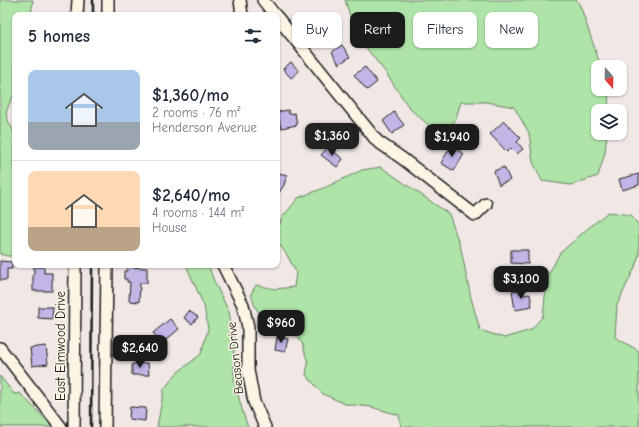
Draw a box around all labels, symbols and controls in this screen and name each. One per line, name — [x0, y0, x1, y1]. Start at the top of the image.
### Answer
chip: Buy — [292, 12, 342, 48]
chip: Rent — [350, 12, 405, 48]
chip: Filters — [413, 12, 477, 48]
chip: New — [485, 12, 538, 48]
icon: filters — [242, 25, 264, 47]
text: 5 homes — [28, 27, 90, 46]
north arrow — [591, 60, 627, 96]
map controls — [591, 60, 627, 140]
icon: home — [60, 86, 108, 134]
text: $1,360/mo — [152, 86, 229, 105]
button: layers — [591, 104, 627, 140]
text: 2 rooms · 76 m² — [152, 105, 240, 120]
text: Henderson Avenue — [152, 120, 257, 135]
pin: $1,360 — [299, 123, 365, 157]
pin: $1,940 — [419, 124, 485, 158]
text: $1,360 — [314, 128, 350, 143]
text: $1,940 — [434, 129, 470, 144]
text: $2,640/mo — [152, 186, 230, 205]
icon: home — [60, 187, 108, 235]
text: 4 rooms · 144 m² — [152, 205, 245, 220]
text: House — [152, 220, 187, 235]
pin: $3,100 — [488, 266, 554, 300]
text: $3,100 — [503, 271, 539, 286]
street label: East Elmwood Drive — [53, 291, 68, 401]
pin: $960 — [257, 310, 305, 344]
text: $960 — [267, 315, 295, 330]
street label: Beason Drive — [224, 320, 246, 395]
pin: $2,640 — [107, 335, 173, 369]
text: $2,640 — [121, 340, 159, 355]

